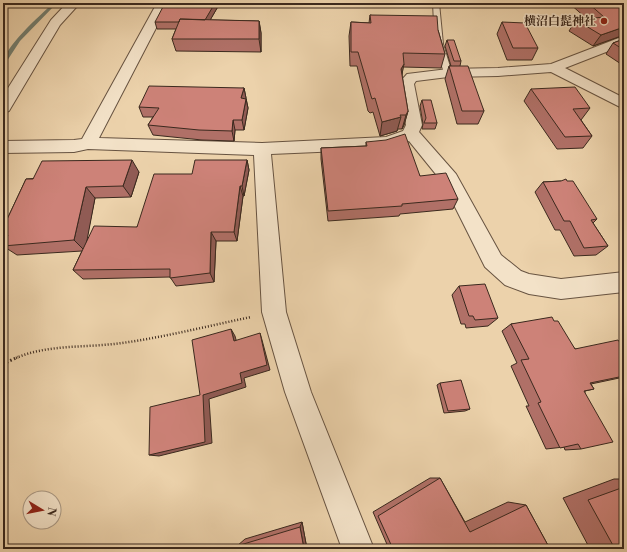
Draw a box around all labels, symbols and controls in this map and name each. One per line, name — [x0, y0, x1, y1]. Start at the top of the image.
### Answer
place label: 横沼白髭神社 — [524, 14, 596, 29]
marker: 横沼白髭神社 — [599, 16, 609, 26]
north arrow — [22, 490, 62, 530]
text: N — [43, 506, 59, 517]

